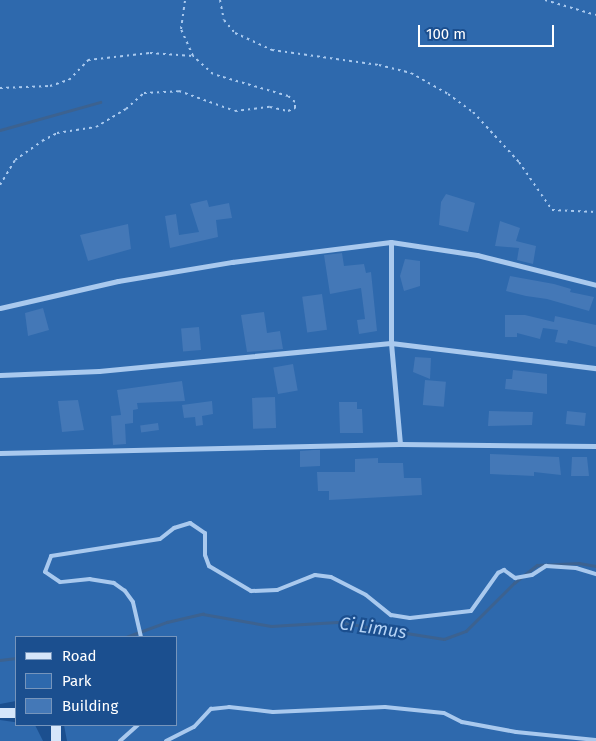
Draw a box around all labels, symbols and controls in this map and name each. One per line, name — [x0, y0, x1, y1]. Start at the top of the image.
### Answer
scale bar — [421, 15, 557, 47]
text: 100 m — [426, 25, 466, 43]
water label: Ci Limus — [338, 613, 408, 643]
legend — [15, 636, 178, 726]
text: Road — [62, 647, 97, 665]
text: Park — [62, 672, 92, 690]
text: Building — [62, 697, 118, 715]

